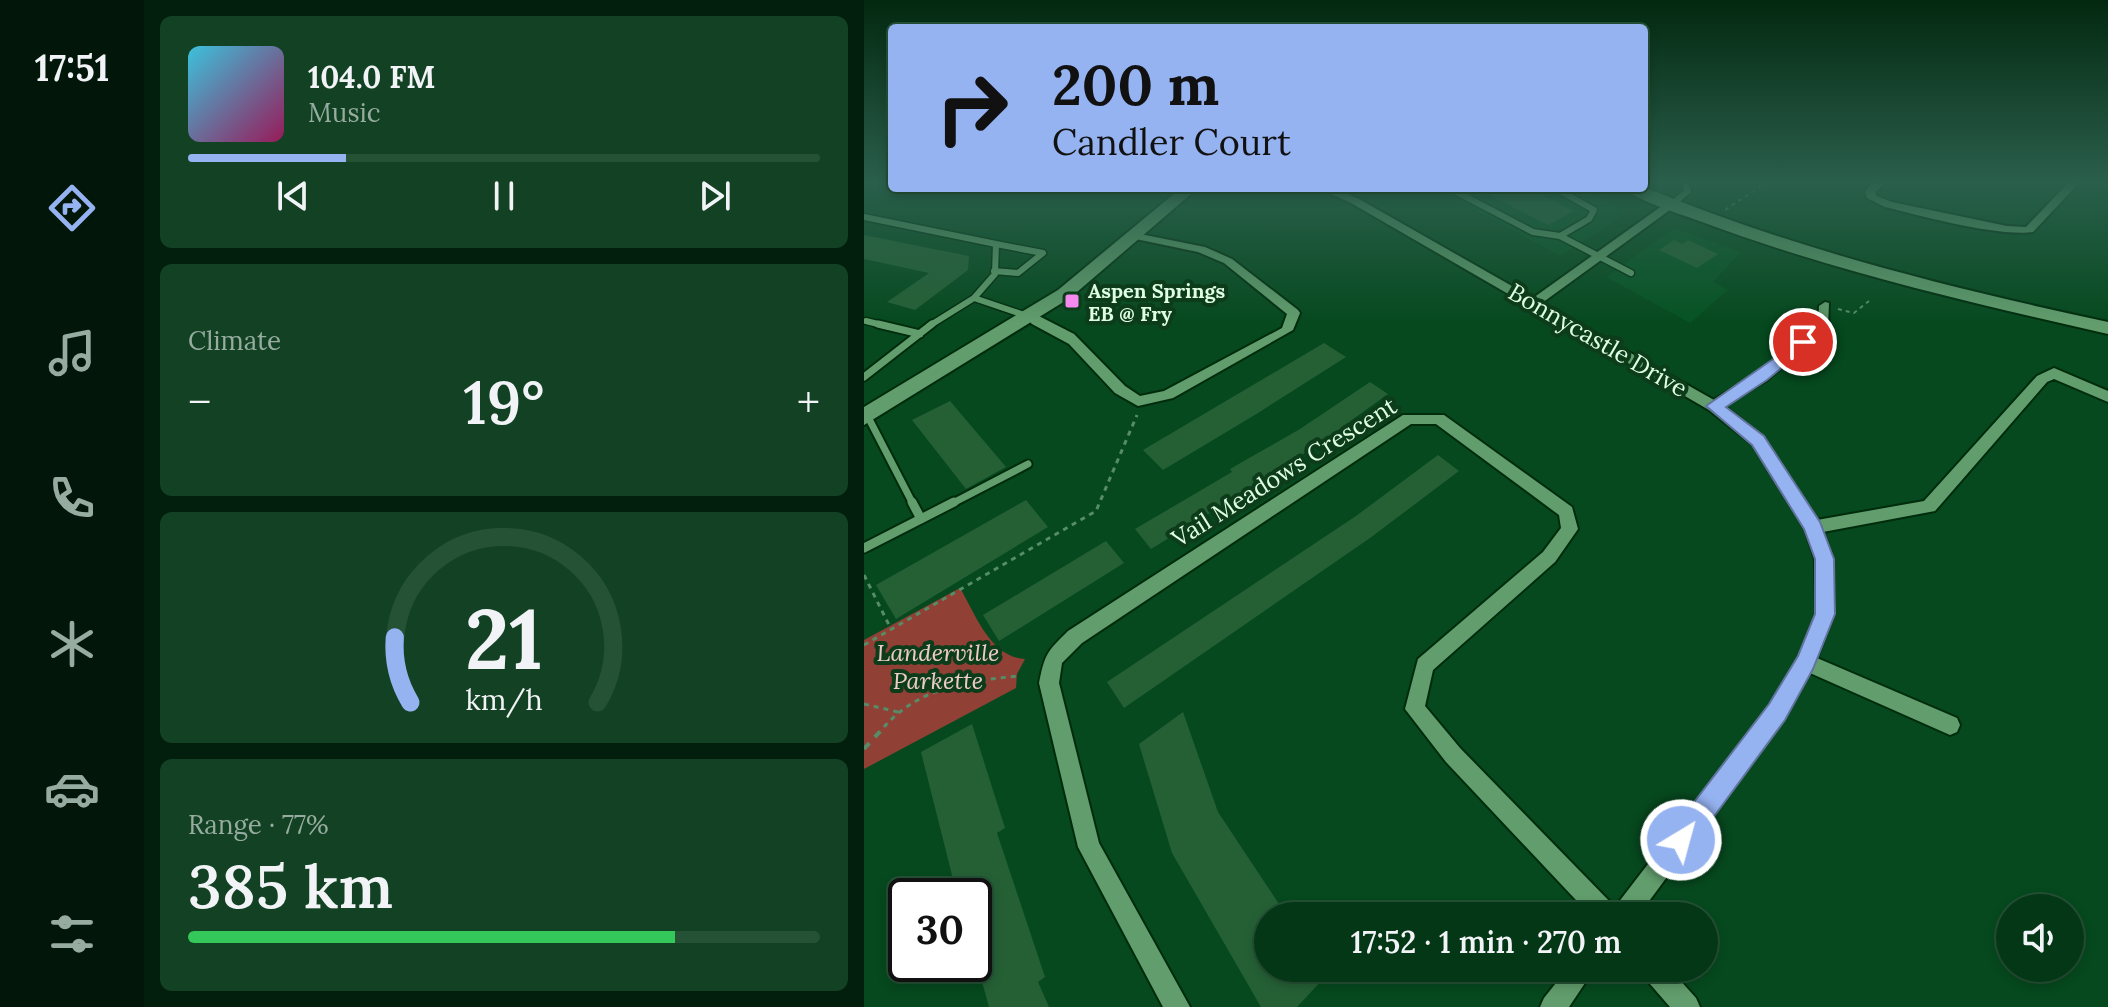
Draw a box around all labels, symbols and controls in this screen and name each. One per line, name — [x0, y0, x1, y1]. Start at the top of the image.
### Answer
text: 17:51 — [35, 45, 109, 91]
text: 200 m — [1052, 49, 1219, 120]
icon: right — [920, 56, 1024, 160]
text: 104.0 FM — [308, 58, 435, 96]
text: Music — [308, 96, 381, 129]
text: Candler Court — [1052, 119, 1291, 165]
icon: previous — [271, 174, 315, 218]
icon: pause — [482, 174, 526, 218]
icon: next — [693, 174, 737, 218]
icon: directions — [44, 180, 100, 236]
street label: Bonnycastle Drive — [1503, 276, 1693, 404]
place label: Aspen Springs EB @ Fry — [1088, 278, 1225, 326]
marker: Aspen Springs EB @ Fry — [1063, 292, 1081, 310]
pin — [1769, 308, 1837, 376]
icon: arrive — [1781, 320, 1825, 364]
text: Climate — [188, 324, 281, 357]
icon: music — [44, 325, 100, 381]
text: 19° — [463, 364, 545, 440]
text: − — [188, 374, 211, 430]
text: + — [797, 374, 820, 430]
street label: Vail Meadows Crescent — [1165, 390, 1403, 554]
icon: phone — [44, 470, 100, 526]
text: 21 — [465, 585, 543, 692]
icon: climate — [44, 616, 100, 672]
park label: Landerville Parkette — [877, 637, 999, 696]
text: km/h — [465, 682, 543, 719]
icon: car — [44, 761, 100, 817]
position arrow — [1639, 798, 1723, 882]
text: Range · 77% — [188, 808, 329, 841]
text: 385 km — [188, 848, 393, 924]
speed limit sign: 30 — [888, 878, 992, 982]
map controls — [1996, 894, 2084, 982]
button: sound — [1996, 894, 2084, 982]
icon: filters — [44, 906, 100, 962]
text: 17:52 · 1 min · 270 m — [1351, 923, 1621, 961]

